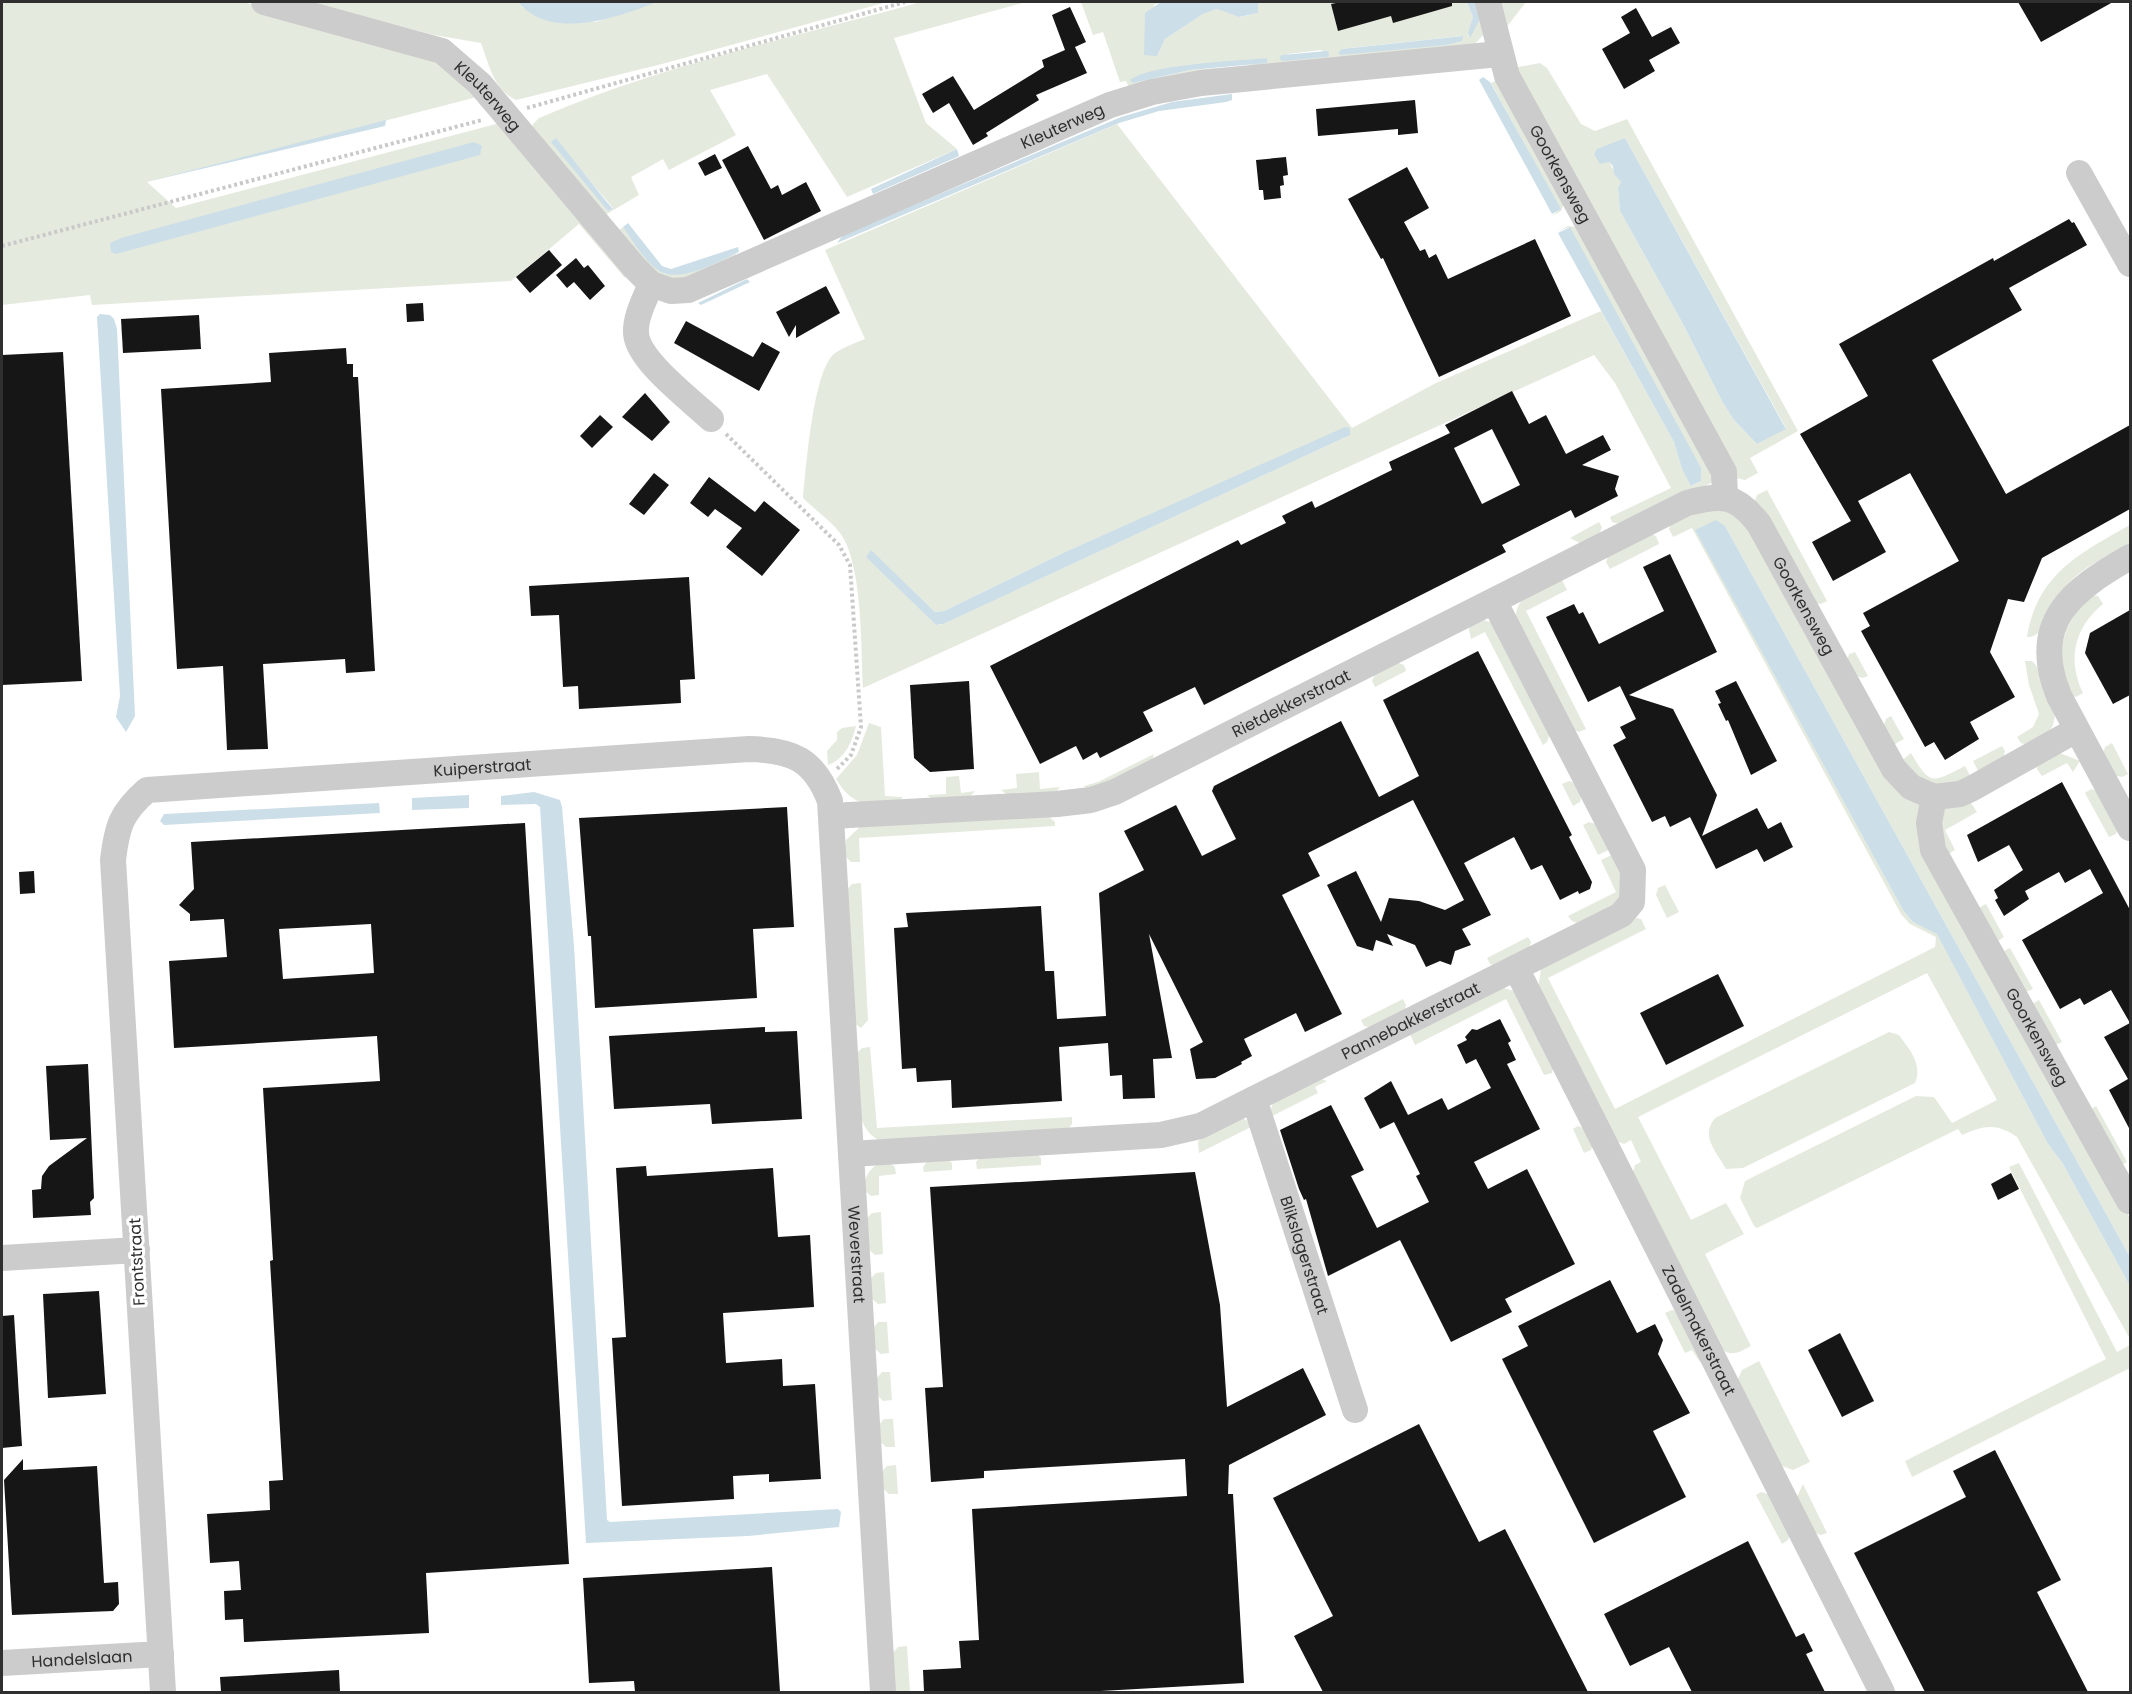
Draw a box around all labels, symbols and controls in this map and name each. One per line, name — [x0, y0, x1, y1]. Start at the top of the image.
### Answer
street label: Kleuterweg — [449, 55, 527, 136]
street label: Kleuterweg — [1017, 97, 1108, 154]
street label: Goorkensweg — [1524, 120, 1597, 227]
street label: Goorkensweg — [1767, 552, 1840, 659]
street label: Rietdekkerstraat — [1228, 663, 1354, 743]
street label: Kuiperstraat — [433, 752, 532, 782]
street label: Pannebakkerstraat — [1337, 976, 1484, 1065]
street label: Goorkensweg — [2000, 983, 2074, 1090]
street label: Blikslagerstraat — [1275, 1193, 1335, 1317]
street label: Weverstraat — [843, 1205, 871, 1304]
street label: Frontstraat — [123, 1217, 151, 1307]
street label: Zadelmakerstraat — [1657, 1261, 1742, 1400]
street label: Handelslaan — [31, 1644, 133, 1673]

